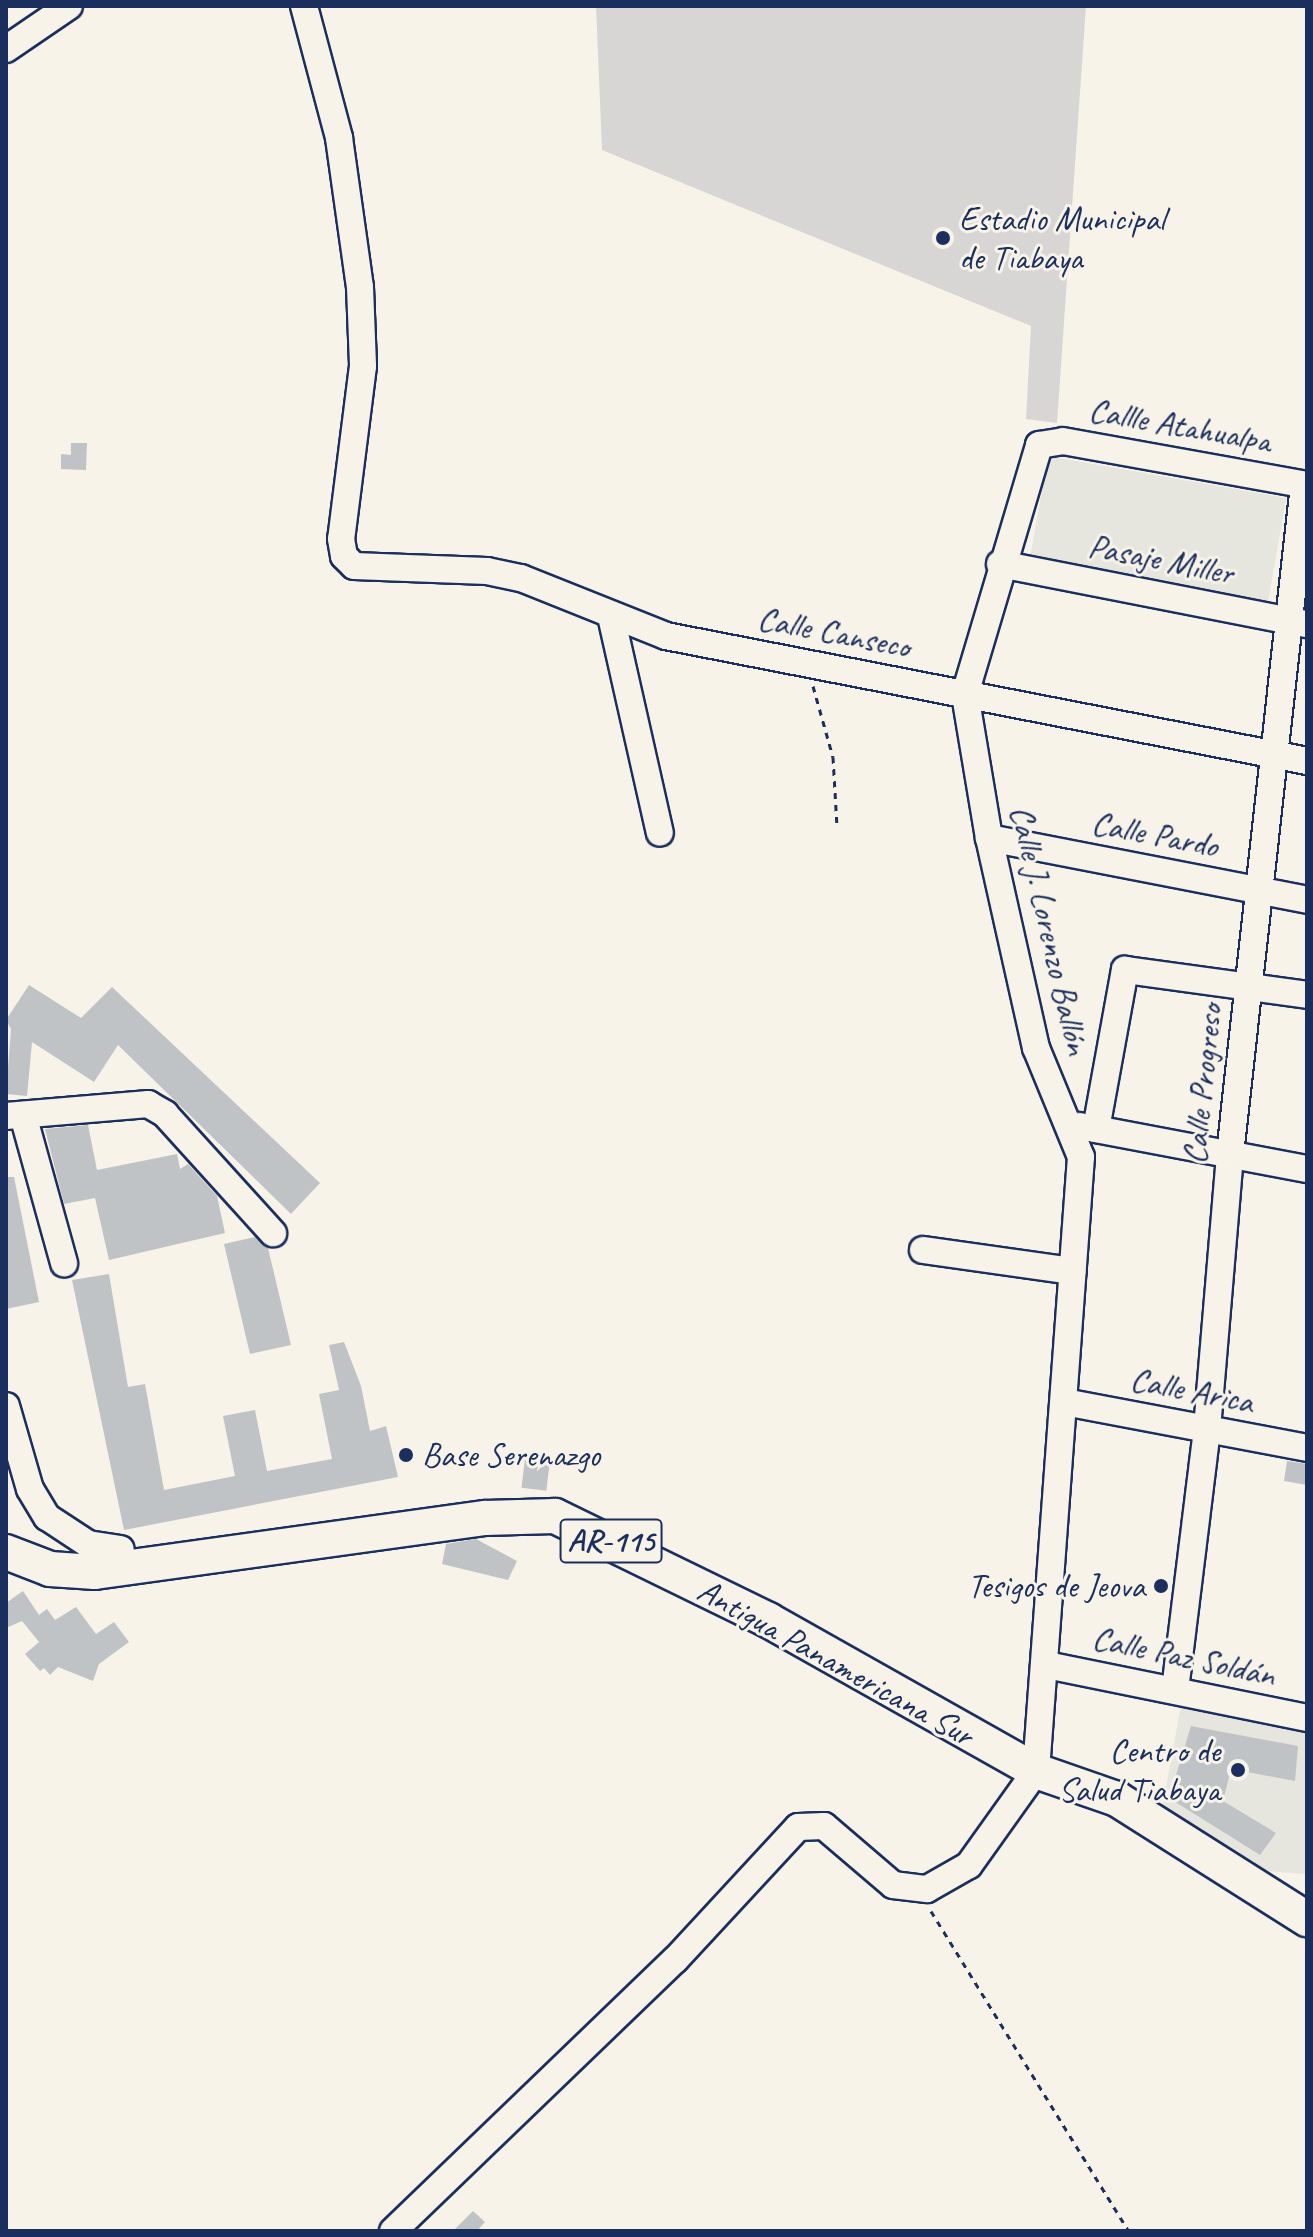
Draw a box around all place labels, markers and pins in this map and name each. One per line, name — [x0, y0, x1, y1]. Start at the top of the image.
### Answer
place label: Estadio Municipal de Tiabaya — [959, 198, 1165, 278]
marker: Estadio Municipal de Tiabaya — [934, 229, 952, 247]
place label: Base Serenazgo — [422, 1435, 600, 1475]
marker: Base Serenazgo — [397, 1446, 415, 1464]
place label: Tesigos de Jeova — [969, 1566, 1145, 1606]
marker: Tesigos de Jeova — [1152, 1577, 1170, 1595]
place label: Centro de Salud Tiabaya — [1058, 1730, 1220, 1810]
marker: Centro de Salud Tiabaya — [1227, 1759, 1249, 1781]

